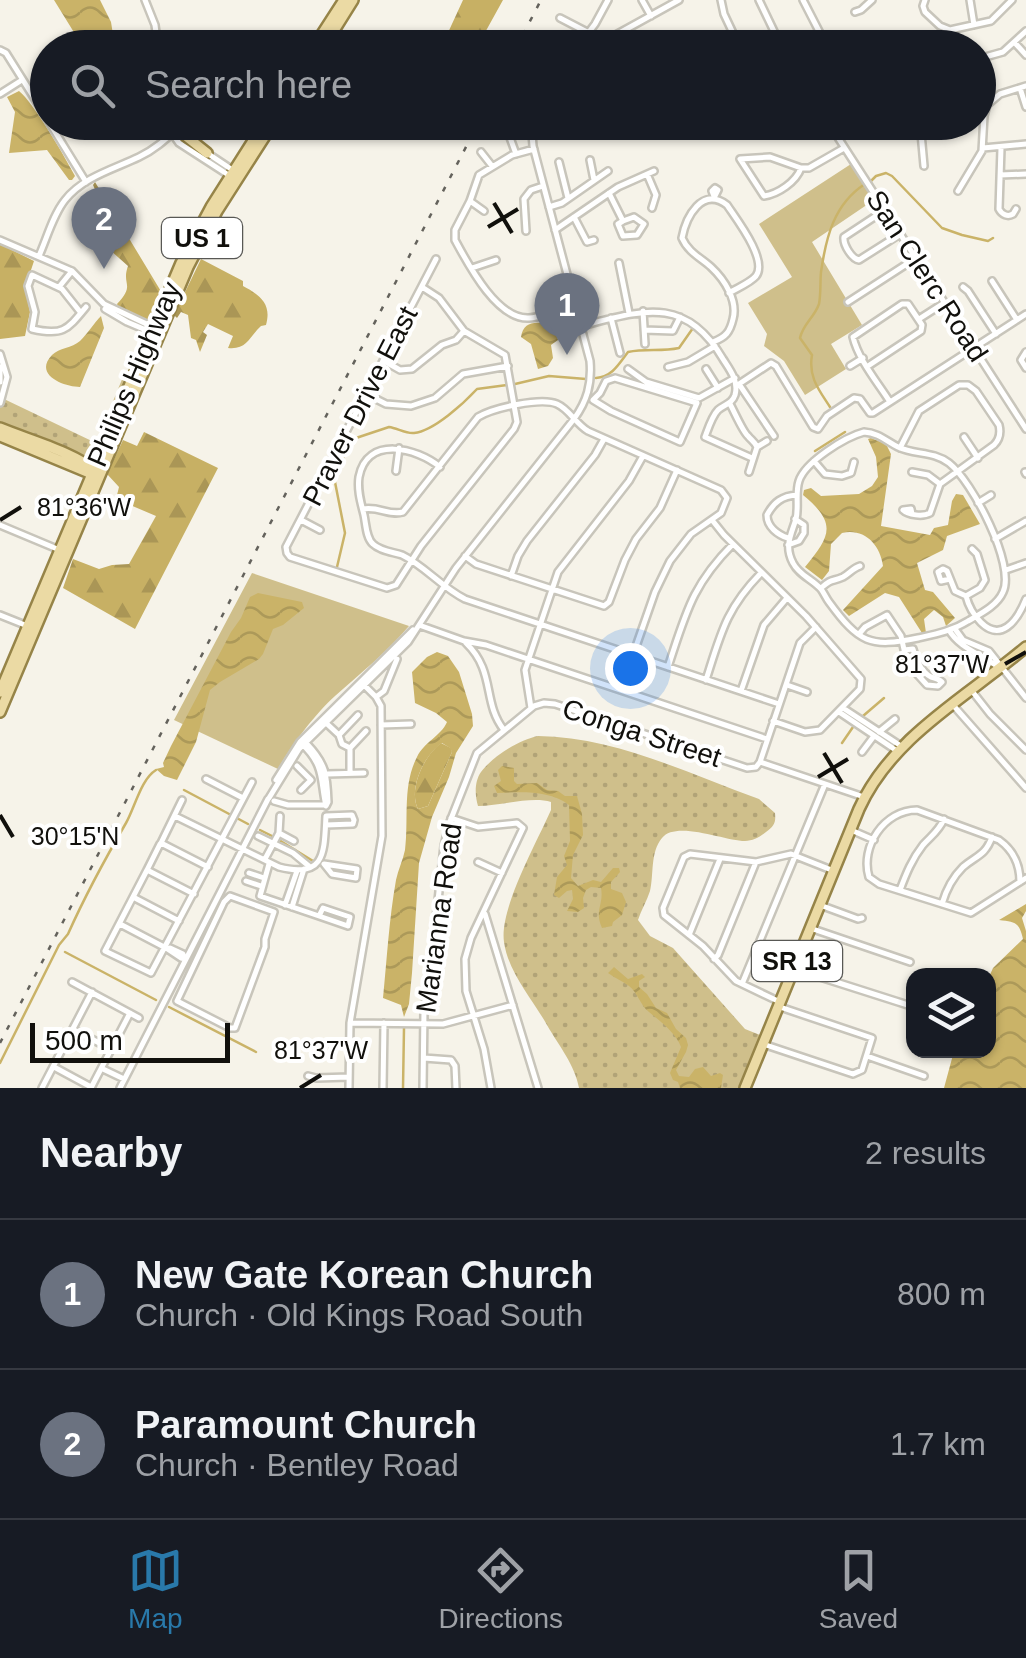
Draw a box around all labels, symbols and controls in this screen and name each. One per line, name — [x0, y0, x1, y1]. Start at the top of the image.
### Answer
search box — [30, 30, 996, 140]
icon: search — [65, 58, 120, 113]
text: Search here — [145, 64, 352, 106]
street label: San Clerc Road — [860, 185, 994, 367]
pin: 2 — [72, 186, 136, 269]
road number: US 1 — [162, 218, 242, 258]
pin: 1 — [534, 272, 600, 355]
street label: Philips Highway — [81, 277, 187, 471]
street label: Praver Drive East — [296, 301, 424, 511]
text: 81°36'W — [37, 493, 131, 521]
your location — [605, 643, 656, 694]
text: 81°37'W — [895, 650, 989, 678]
street label: Conga Street — [559, 693, 725, 773]
street label: Marianna Road — [410, 821, 468, 1015]
text: 30°15'N — [31, 822, 119, 850]
road number: SR 13 — [752, 941, 842, 981]
map controls — [906, 968, 996, 1058]
button: layers — [906, 968, 996, 1058]
scale bar — [30, 1018, 230, 1062]
text: 500 m — [45, 1025, 123, 1056]
text: 81°37'W — [274, 1036, 368, 1064]
text: Nearby — [40, 1129, 182, 1176]
text: 2 results — [865, 1135, 986, 1171]
text: New Gate Korean Church — [135, 1254, 593, 1296]
text: 1 — [64, 1276, 81, 1312]
text: 800 m — [897, 1276, 986, 1312]
text: Church · Old Kings Road South — [135, 1297, 583, 1333]
text: Paramount Church — [135, 1404, 477, 1446]
text: 2 — [64, 1426, 81, 1462]
text: 1.7 km — [890, 1426, 986, 1462]
text: Church · Bentley Road — [135, 1447, 459, 1483]
tab: Map — [128, 1543, 183, 1635]
tab: Directions — [439, 1543, 563, 1635]
tab: Saved — [819, 1543, 898, 1635]

